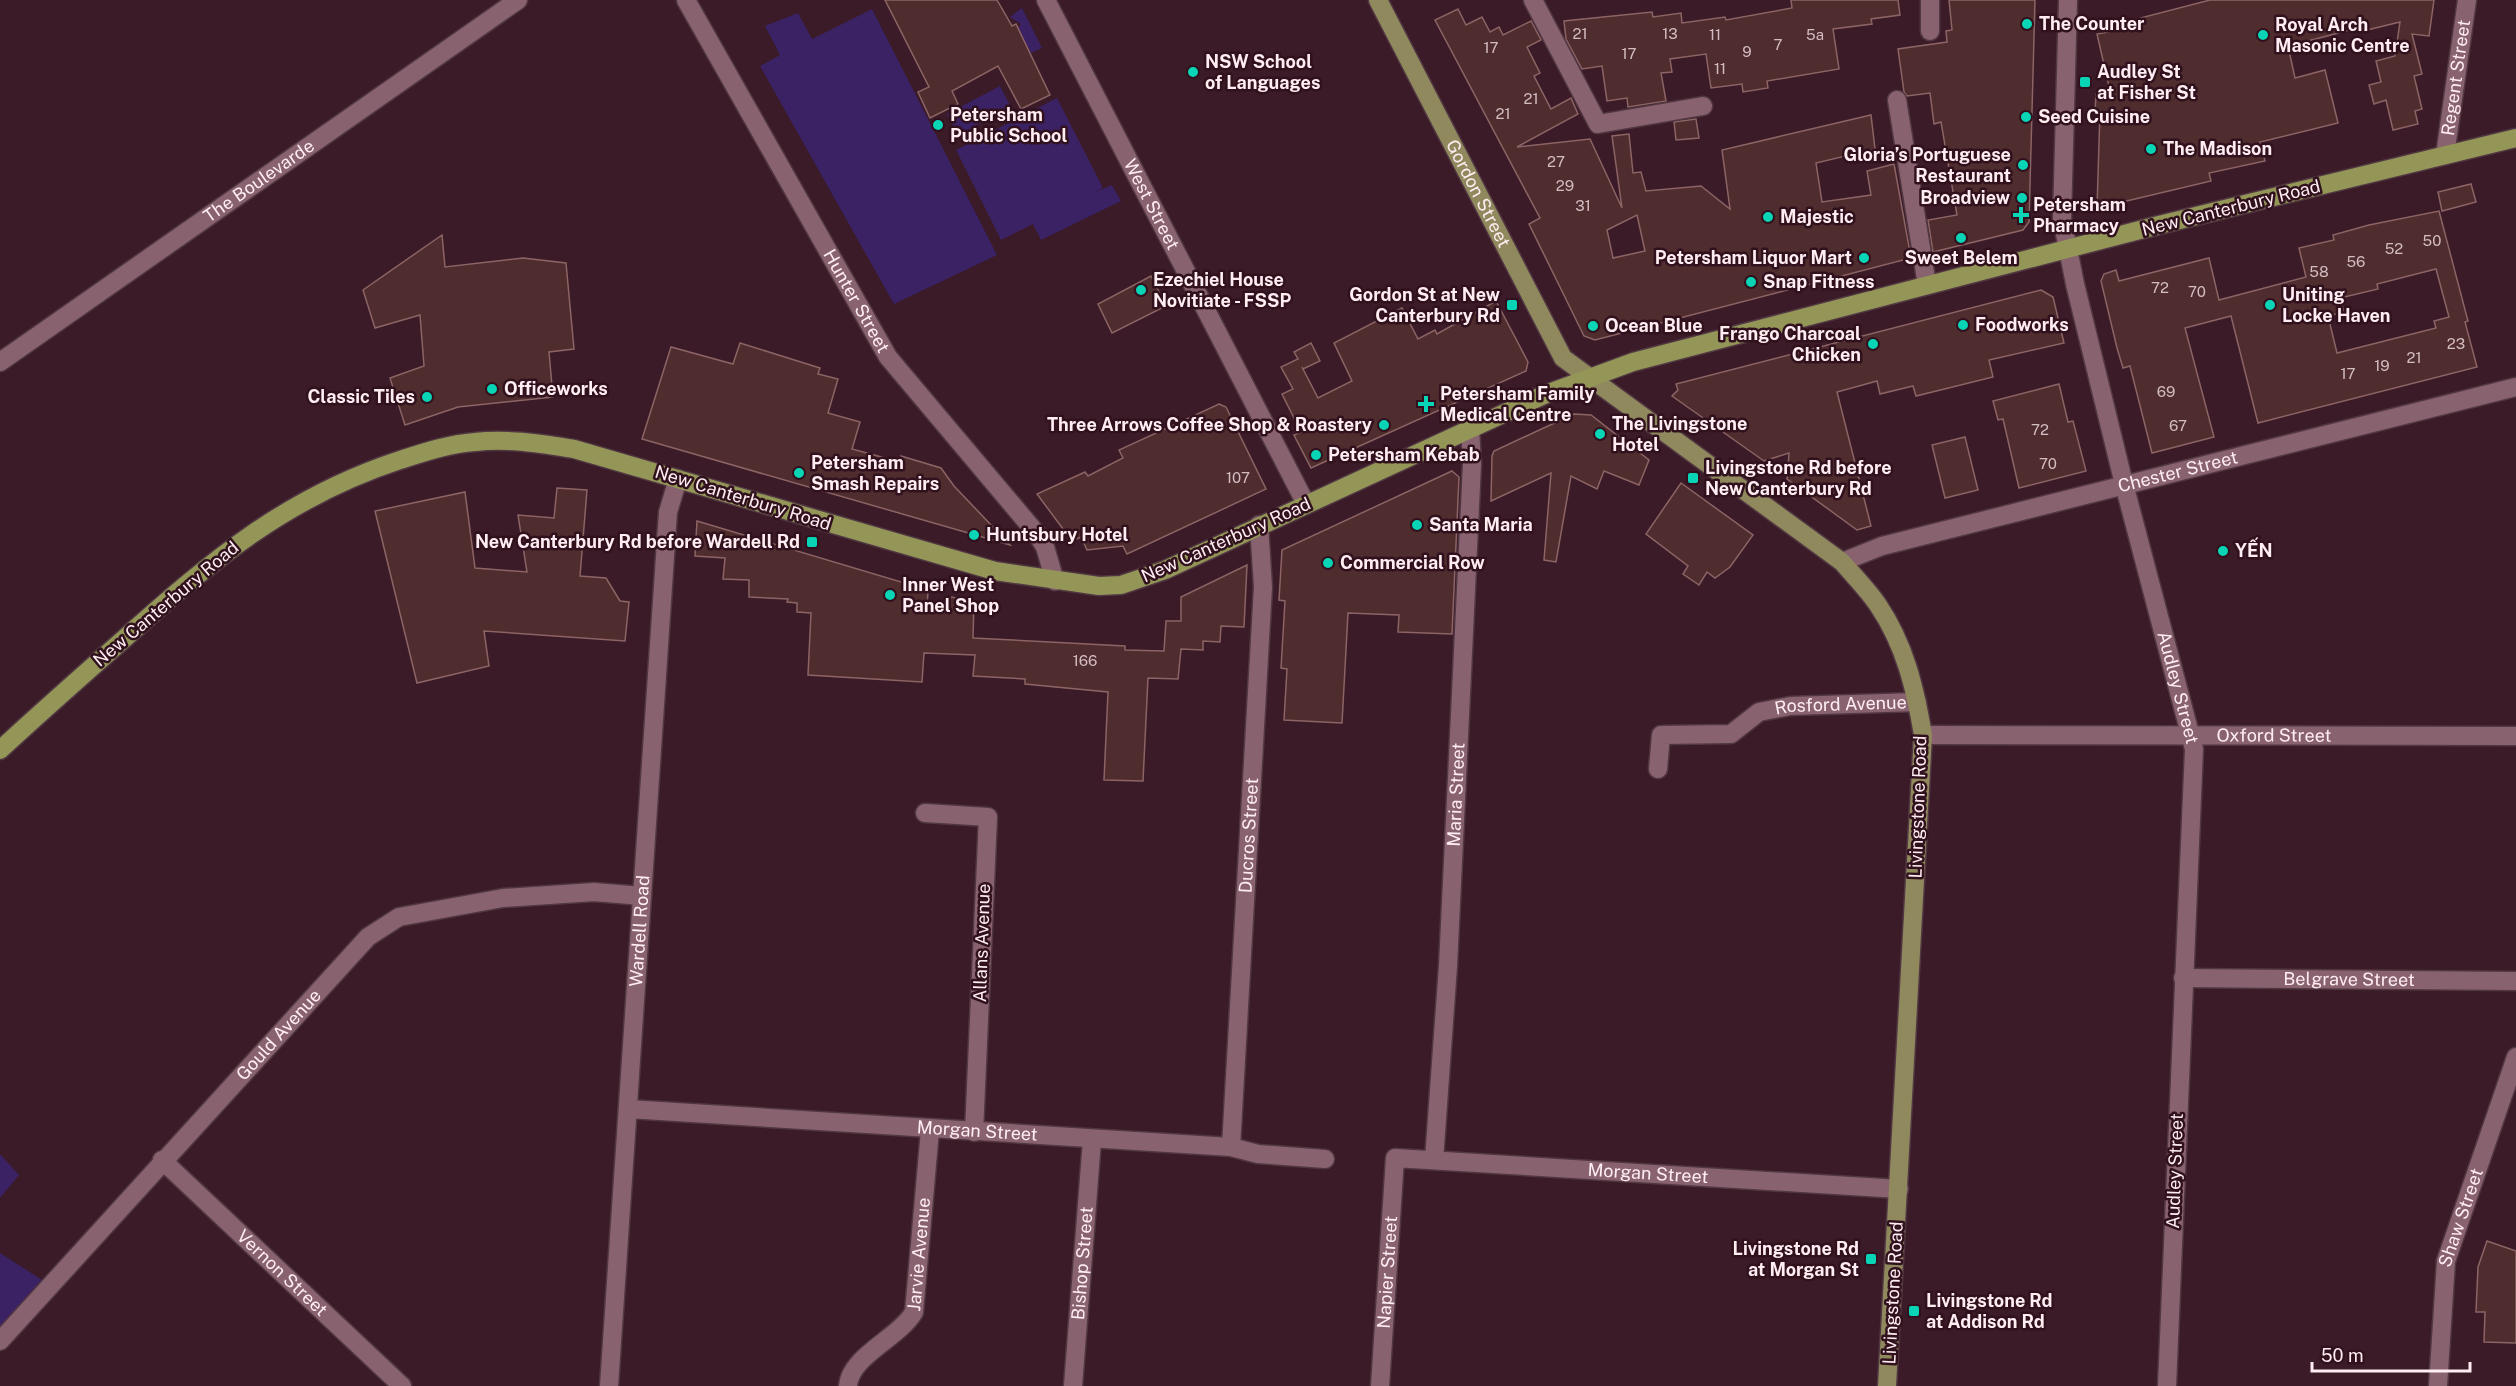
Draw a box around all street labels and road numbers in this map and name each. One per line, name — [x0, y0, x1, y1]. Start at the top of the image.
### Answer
street label: Regent Street — [2437, 18, 2474, 137]
street label: The Boulevarde — [199, 135, 318, 226]
street label: Gordon Street — [1442, 136, 1515, 251]
street label: West Street — [1120, 155, 1184, 253]
street label: New Canterbury Road — [2139, 175, 2322, 240]
street label: Hunter Street — [819, 246, 894, 356]
street label: Chester Street — [2115, 446, 2240, 496]
street label: New Canterbury Road — [652, 461, 834, 534]
street label: New Canterbury Road — [1138, 493, 1314, 586]
street label: New Canterbury Road — [89, 537, 243, 671]
street label: Audley Street — [2153, 629, 2203, 746]
street label: Rosford Avenue — [1773, 691, 1907, 719]
street label: Oxford Street — [2216, 724, 2332, 746]
street label: Livingstone Road — [1905, 735, 1930, 879]
street label: Maria Street — [1443, 742, 1469, 847]
street label: Ducros Street — [1235, 777, 1262, 894]
street label: Wardell Road — [625, 874, 653, 988]
street label: Allans Avenue — [969, 883, 994, 1003]
street label: Belgrave Street — [2283, 968, 2415, 990]
street label: Gould Avenue — [232, 985, 325, 1085]
street label: Audley Street — [2162, 1113, 2187, 1229]
street label: Morgan Street — [916, 1116, 1038, 1145]
street label: Morgan Street — [1587, 1159, 1709, 1187]
street label: Shaw Street — [2434, 1165, 2487, 1270]
street label: Jarvie Avenue — [903, 1197, 934, 1312]
street label: Bishop Street — [1067, 1206, 1097, 1321]
street label: Napier Street — [1373, 1215, 1401, 1329]
street label: Livingstone Road — [1878, 1221, 1907, 1365]
street label: Vernon Street — [233, 1225, 332, 1320]

